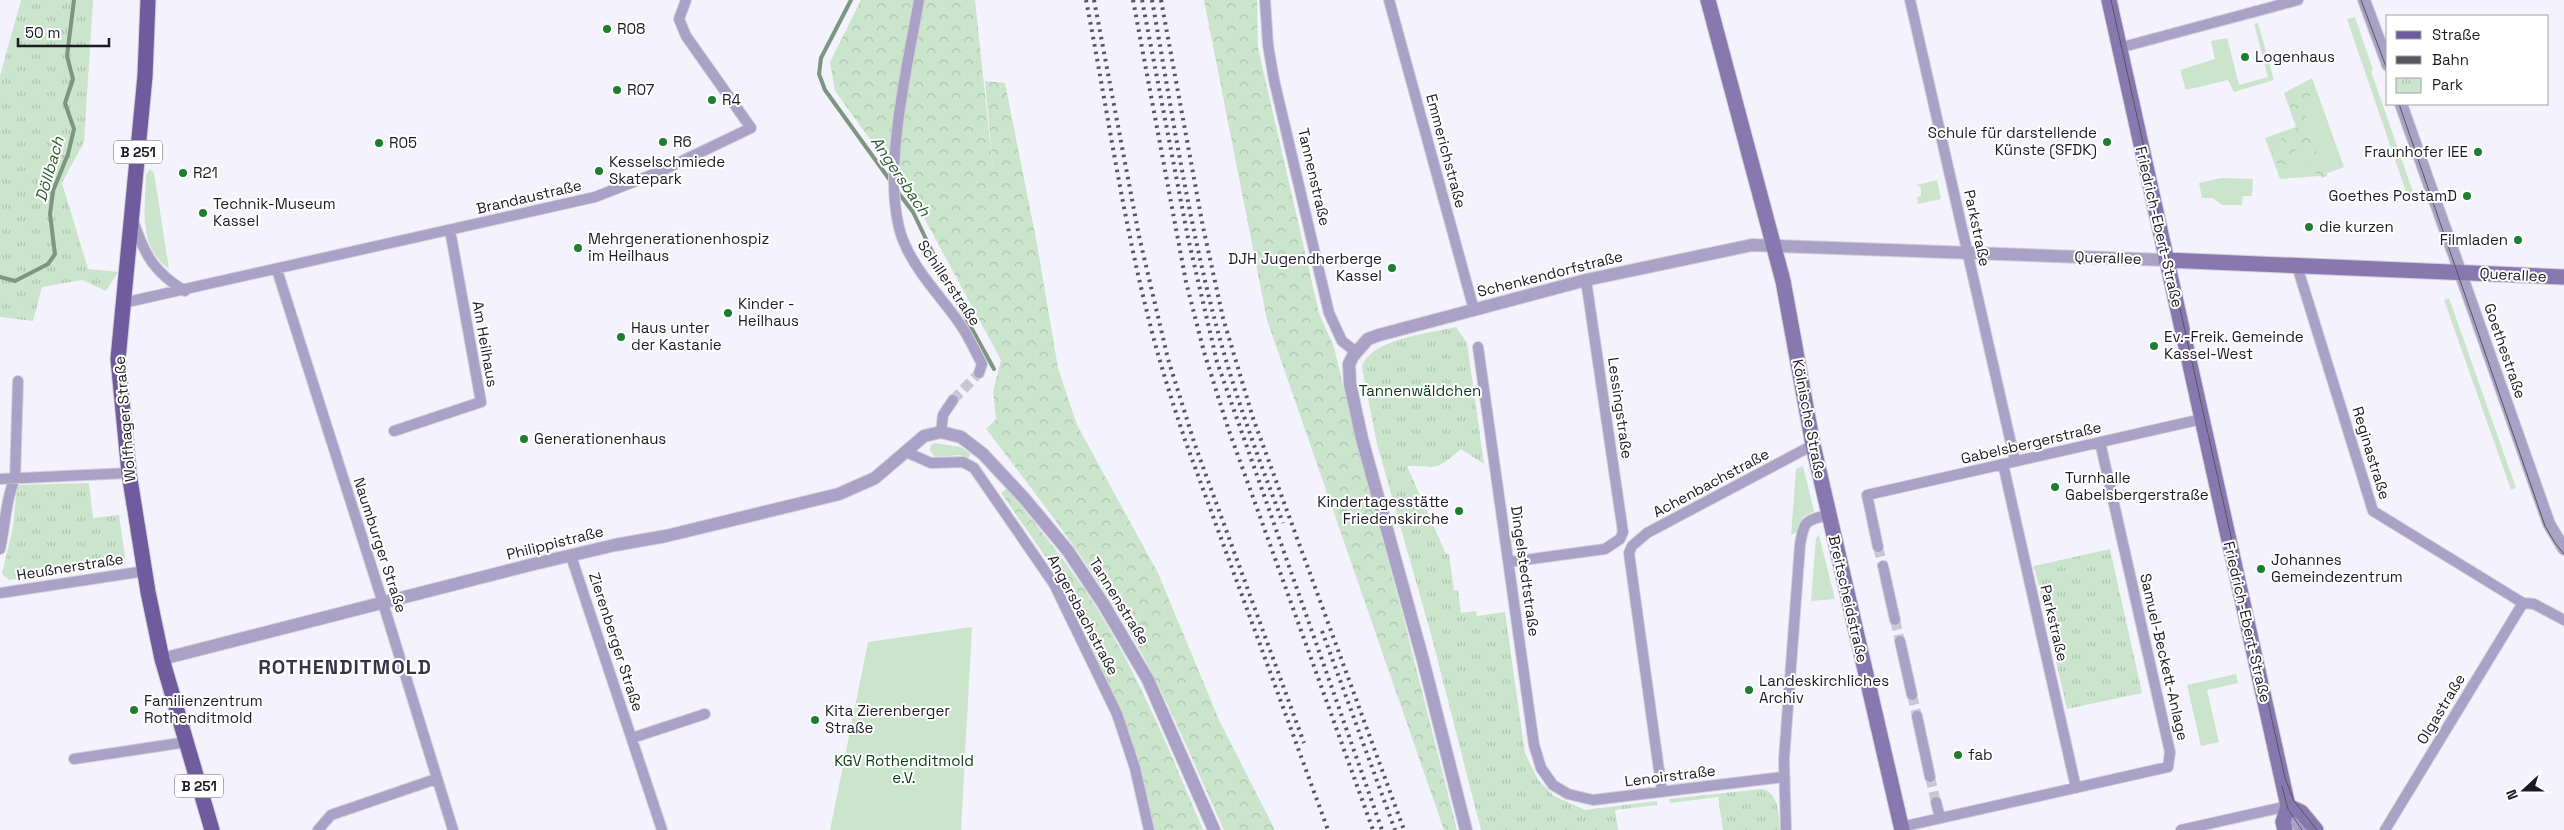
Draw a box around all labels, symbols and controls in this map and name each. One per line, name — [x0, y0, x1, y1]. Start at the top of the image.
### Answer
scale bar — [18, 15, 109, 47]
legend — [2386, 15, 2549, 105]
place label: R08 — [617, 19, 645, 38]
text: 50 m — [25, 23, 60, 42]
marker: R08 — [601, 23, 613, 35]
text: Straße — [2432, 25, 2481, 44]
place label: Logenhaus — [2255, 47, 2335, 66]
text: Bahn — [2432, 50, 2469, 69]
marker: Logenhaus — [2239, 51, 2251, 63]
text: Park — [2432, 75, 2463, 94]
place label: R07 — [627, 80, 654, 99]
marker: R07 — [611, 84, 623, 96]
place label: R4 — [722, 90, 741, 109]
street label: Emmerichstraße — [1422, 92, 1471, 210]
marker: R4 — [706, 94, 718, 106]
place label: Schule für darstellende Künste (SFDK) — [1928, 123, 2097, 160]
street label: Tannenstraße — [1294, 126, 1335, 228]
place label: R6 — [673, 132, 692, 151]
water label: Angersbach — [866, 132, 936, 222]
water label: Döllbach — [30, 133, 69, 204]
place label: R05 — [389, 133, 417, 152]
marker: R6 — [657, 136, 669, 148]
marker: Schule für darstellende Künste (SFDK) — [2101, 136, 2113, 148]
marker: R05 — [373, 137, 385, 149]
road number: B 251 — [114, 140, 162, 163]
place label: Fraunhofer IEE — [2364, 142, 2468, 161]
street label: Friedrich-Ebert-Straße — [2132, 144, 2187, 309]
marker: Fraunhofer IEE — [2472, 146, 2484, 158]
place label: Kesselschmiede Skatepark — [609, 152, 725, 188]
place label: R21 — [193, 163, 218, 182]
marker: Kesselschmiede Skatepark — [593, 165, 605, 177]
marker: R21 — [177, 167, 189, 179]
street label: Brandaustraße — [474, 175, 583, 218]
place label: Goethes PostamD — [2328, 186, 2457, 205]
street label: Parkstraße — [1960, 188, 1995, 268]
marker: Goethes PostamD — [2461, 190, 2473, 202]
place label: Technik-Museum Kassel — [213, 194, 336, 230]
marker: Technik-Museum Kassel — [197, 207, 209, 219]
place label: die kurzen — [2319, 217, 2394, 236]
marker: die kurzen — [2303, 221, 2315, 233]
place label: Mehrgenerationenhospiz im Heilhaus — [588, 229, 769, 265]
place label: Filmladen — [2440, 230, 2508, 249]
marker: Filmladen — [2512, 234, 2524, 246]
street label: Schillerstraße — [914, 236, 985, 329]
marker: Mehrgenerationenhospiz im Heilhaus — [572, 242, 584, 254]
street label: Schenkendorfstraße — [1475, 246, 1625, 301]
street label: Querallee — [2074, 247, 2142, 268]
place label: DJH Jugendherberge Kassel — [1228, 249, 1382, 285]
marker: DJH Jugendherberge Kassel — [1386, 262, 1398, 274]
street label: Querallee — [2479, 263, 2547, 286]
place label: Kinder - Heilhaus — [738, 294, 799, 330]
street label: Am Heilhaus — [469, 299, 502, 388]
street label: Goethestraße — [2480, 301, 2531, 401]
marker: Kinder - Heilhaus — [722, 307, 734, 319]
place label: Haus unter der Kastanie — [631, 318, 722, 354]
place label: Ev.-Freik. Gemeinde Kassel-West — [2164, 327, 2304, 363]
marker: Haus unter der Kastanie — [615, 331, 627, 343]
marker: Ev.-Freik. Gemeinde Kassel-West — [2148, 340, 2160, 352]
street label: Wolfhager Straße — [110, 355, 139, 483]
street label: Lessingstraße — [1604, 356, 1637, 460]
street label: Kölnische Straße — [1789, 357, 1830, 481]
park label: Tannenwäldchen — [1359, 381, 1481, 400]
street label: Reginastraße — [2348, 404, 2395, 502]
street label: Gabelsbergerstraße — [1959, 417, 2103, 468]
place label: Generationenhaus — [534, 429, 666, 448]
marker: Generationenhaus — [518, 433, 530, 445]
street label: Achenbachstraße — [1649, 444, 1772, 521]
place label: Turnhalle Gabelsbergerstraße — [2065, 468, 2209, 504]
street label: Naumburger Straße — [350, 475, 411, 615]
marker: Turnhalle Gabelsbergerstraße — [2049, 481, 2061, 493]
place label: Kindertagesstätte Friedenskirche — [1317, 492, 1449, 528]
street label: Dingelstedtstraße — [1507, 504, 1544, 638]
marker: Kindertagesstätte Friedenskirche — [1453, 505, 1465, 517]
street label: Philippistraße — [504, 521, 605, 564]
street label: Breitscheidstraße — [1825, 533, 1872, 664]
street label: Friedrich-Ebert-Straße — [2220, 539, 2275, 704]
street label: Heußnerstraße — [15, 549, 125, 584]
place label: Johannes Gemeindezentrum — [2271, 550, 2403, 586]
street label: Angersbachstraße — [1044, 551, 1123, 678]
street label: Tannenstraße — [1085, 553, 1154, 648]
marker: Johannes Gemeindezentrum — [2255, 563, 2267, 575]
street label: Zierenberger Straße — [585, 570, 648, 714]
street label: Samuel-Beckett-Anlage — [2136, 571, 2193, 742]
street label: Parkstraße — [2036, 583, 2073, 663]
district label: ROTHENDITMOLD — [258, 654, 432, 680]
street label: Olgastraße — [2412, 670, 2469, 747]
place label: Landeskirchliches Archiv — [1759, 671, 1889, 707]
marker: Landeskirchliches Archiv — [1743, 684, 1755, 696]
place label: Familienzentrum Rothenditmold — [144, 691, 263, 727]
place label: Kita Zierenberger Straße — [825, 701, 950, 737]
marker: Familienzentrum Rothenditmold — [128, 704, 140, 716]
marker: Kita Zierenberger Straße — [809, 714, 821, 726]
place label: fab — [1968, 745, 1993, 764]
marker: fab — [1952, 749, 1964, 761]
park label: KGV Rothenditmold e.V. — [834, 751, 974, 787]
street label: Lenoirstraße — [1623, 760, 1717, 791]
north arrow — [2499, 765, 2549, 815]
road number: B 251 — [175, 774, 223, 798]
text: N — [2502, 787, 2522, 802]

